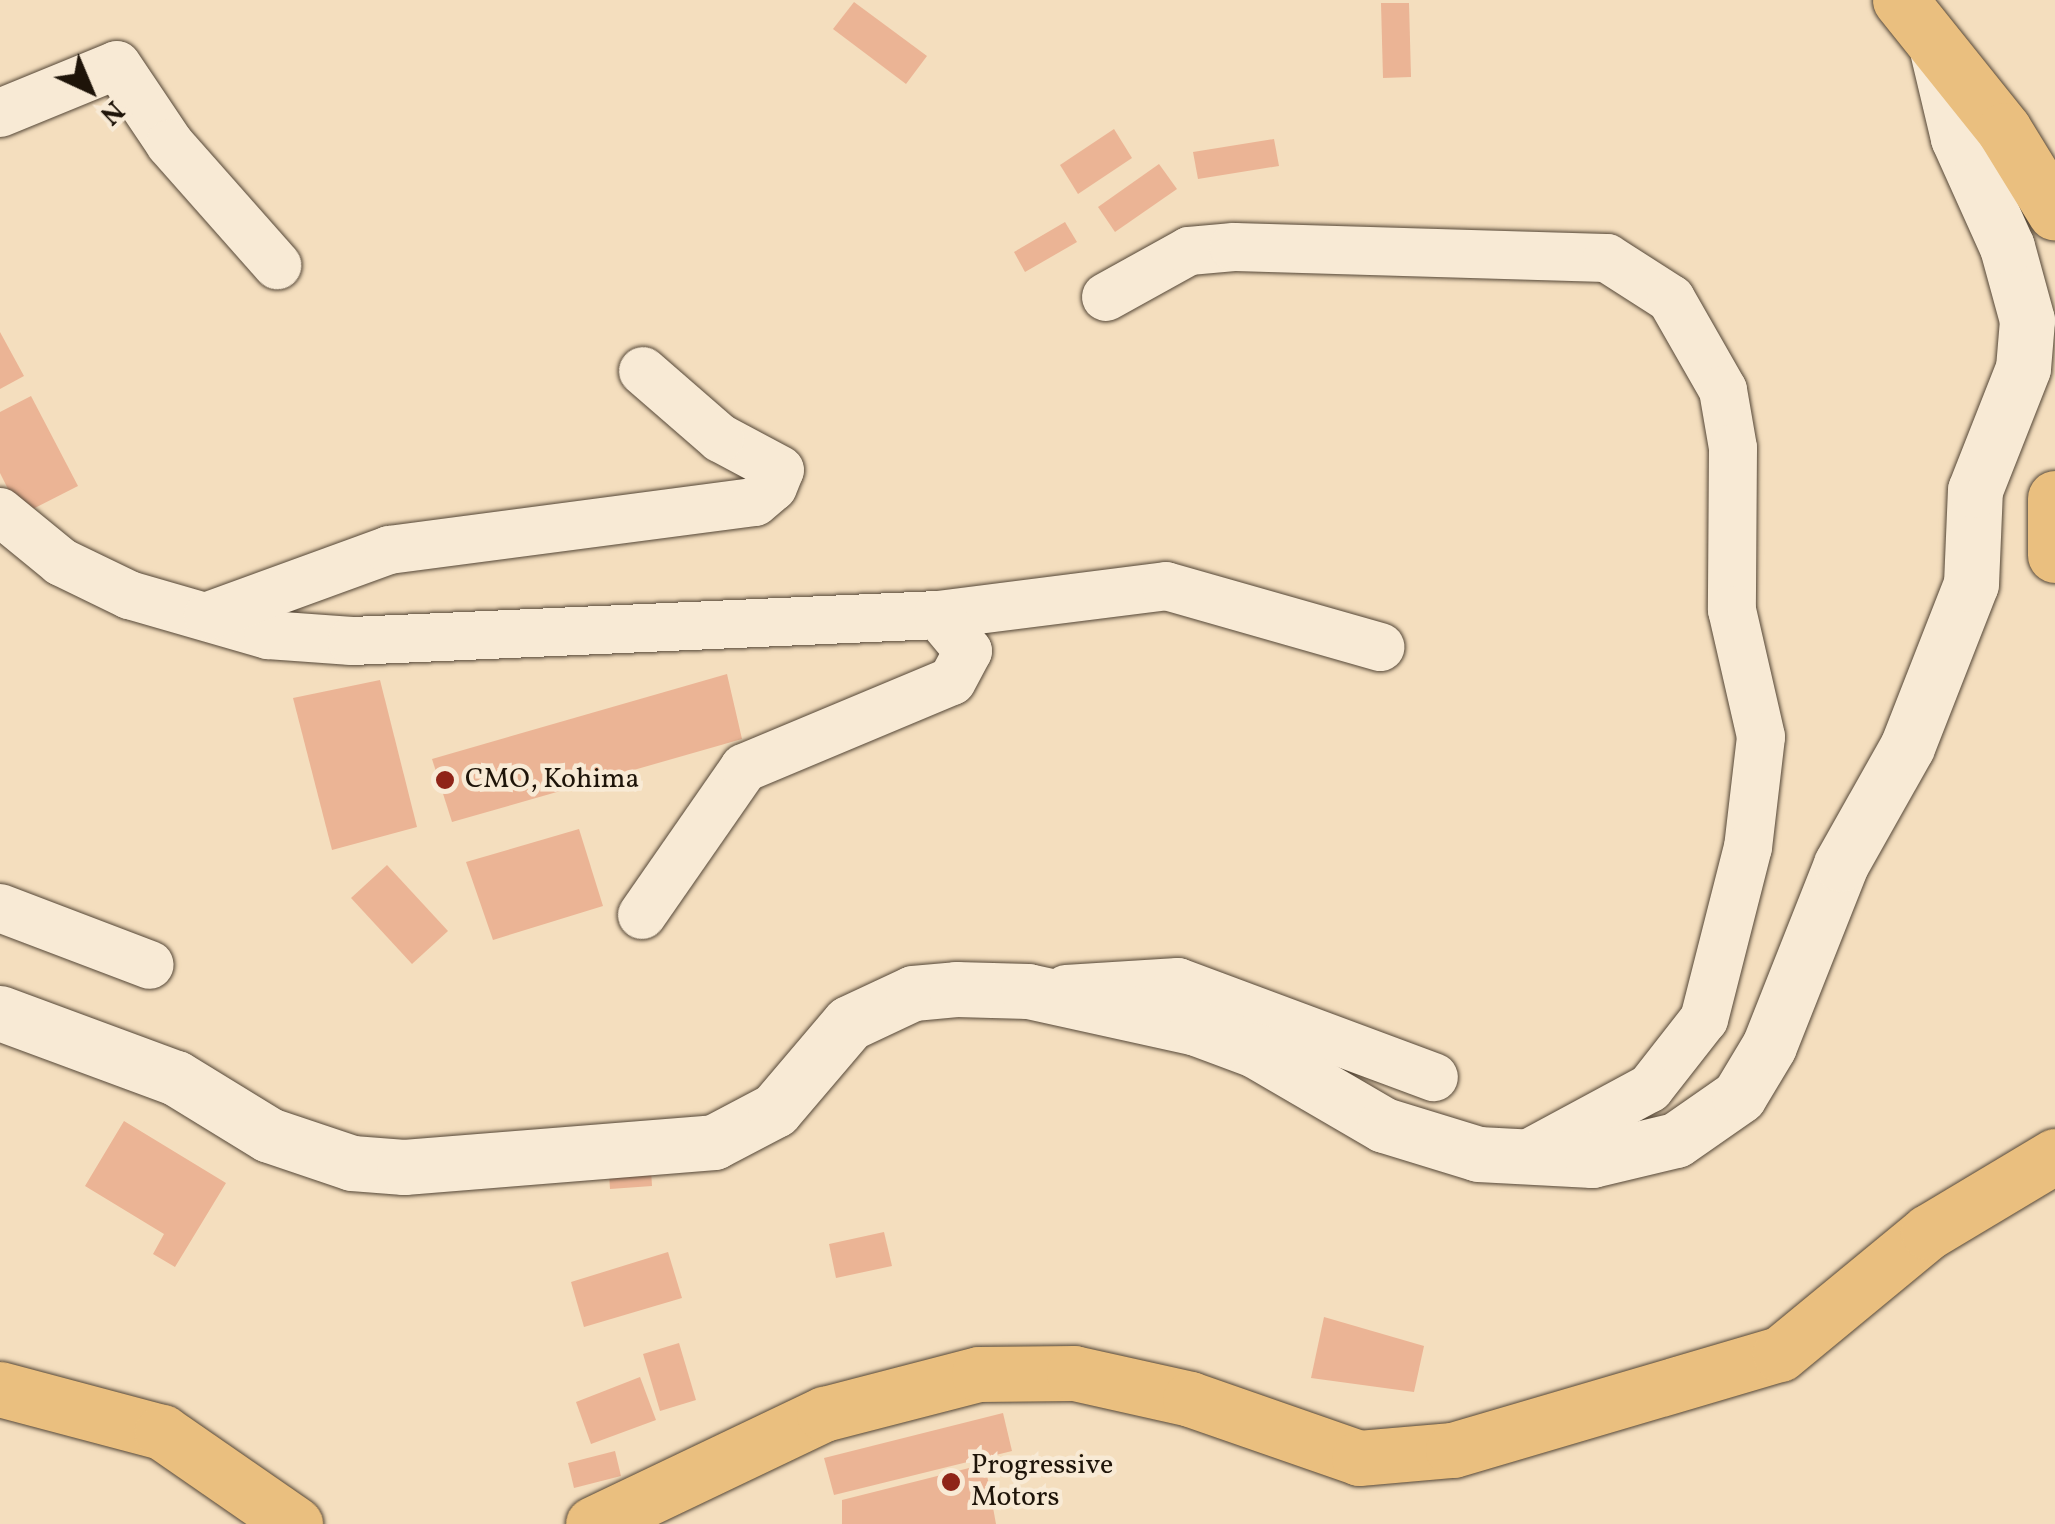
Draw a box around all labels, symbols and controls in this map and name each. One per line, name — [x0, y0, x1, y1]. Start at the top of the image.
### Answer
north arrow — [40, 40, 140, 140]
text: N — [90, 91, 132, 133]
place label: CMO, Kohima — [465, 763, 640, 797]
marker: CMO, Kohima — [434, 769, 456, 791]
place label: Progressive Motors — [971, 1449, 1113, 1515]
marker: Progressive Motors — [940, 1471, 962, 1493]

